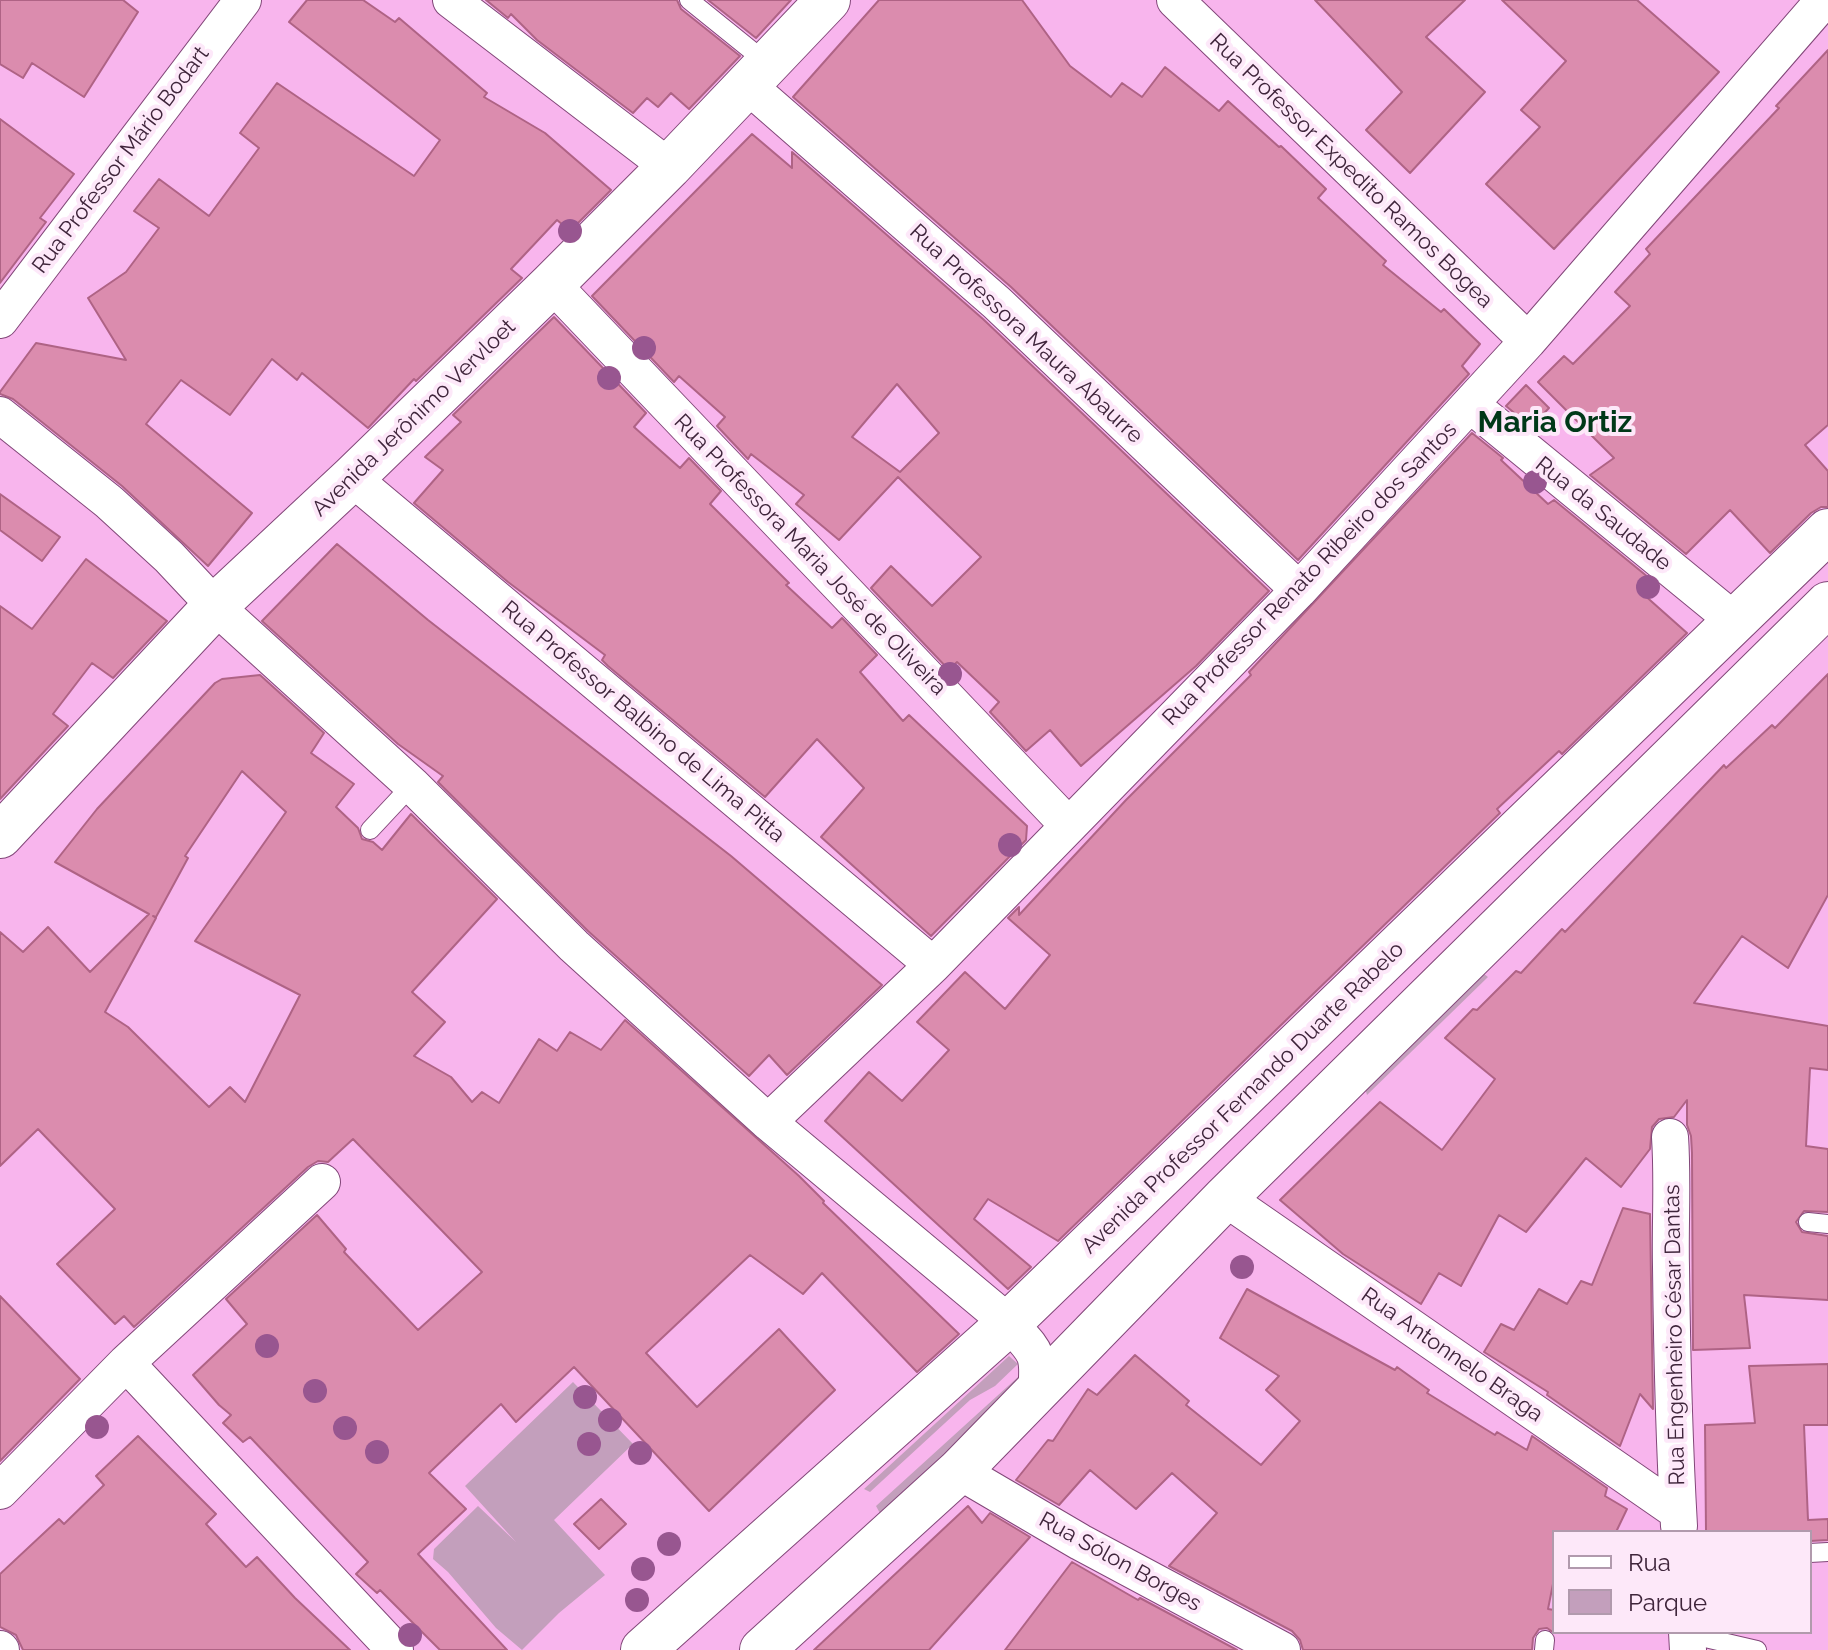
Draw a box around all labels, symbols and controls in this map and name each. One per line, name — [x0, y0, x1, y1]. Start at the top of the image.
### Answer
street label: Rua Professor Expedito Ramos Bogea — [1204, 28, 1498, 314]
street label: Rua Professor Mário Bodart — [27, 41, 215, 279]
street label: Rua Professora Maura Abaurre — [904, 219, 1148, 449]
street label: Avenida Jerônimo Vervloet — [307, 314, 521, 522]
district label: Maria Ortiz — [1478, 405, 1632, 441]
street label: Rua Professora Maria José de Oliveira — [668, 409, 952, 701]
street label: Rua Professor Renato Ribeiro dos Santos — [1157, 417, 1463, 731]
street label: Rua da Saudade — [1530, 451, 1676, 577]
street label: Rua Professor Balbino de Lima Pitta — [496, 596, 790, 848]
street label: Avenida Professor Fernando Duarte Rabelo — [1076, 937, 1410, 1259]
street label: Rua Engenheiro César Dantas — [1659, 1184, 1691, 1486]
street label: Rua Antonnelo Braga — [1356, 1282, 1548, 1428]
street label: Rua Sólon Borges — [1034, 1507, 1206, 1617]
legend — [1552, 1530, 1812, 1634]
text: Rua — [1628, 1548, 1671, 1577]
text: Parque — [1628, 1588, 1707, 1617]

